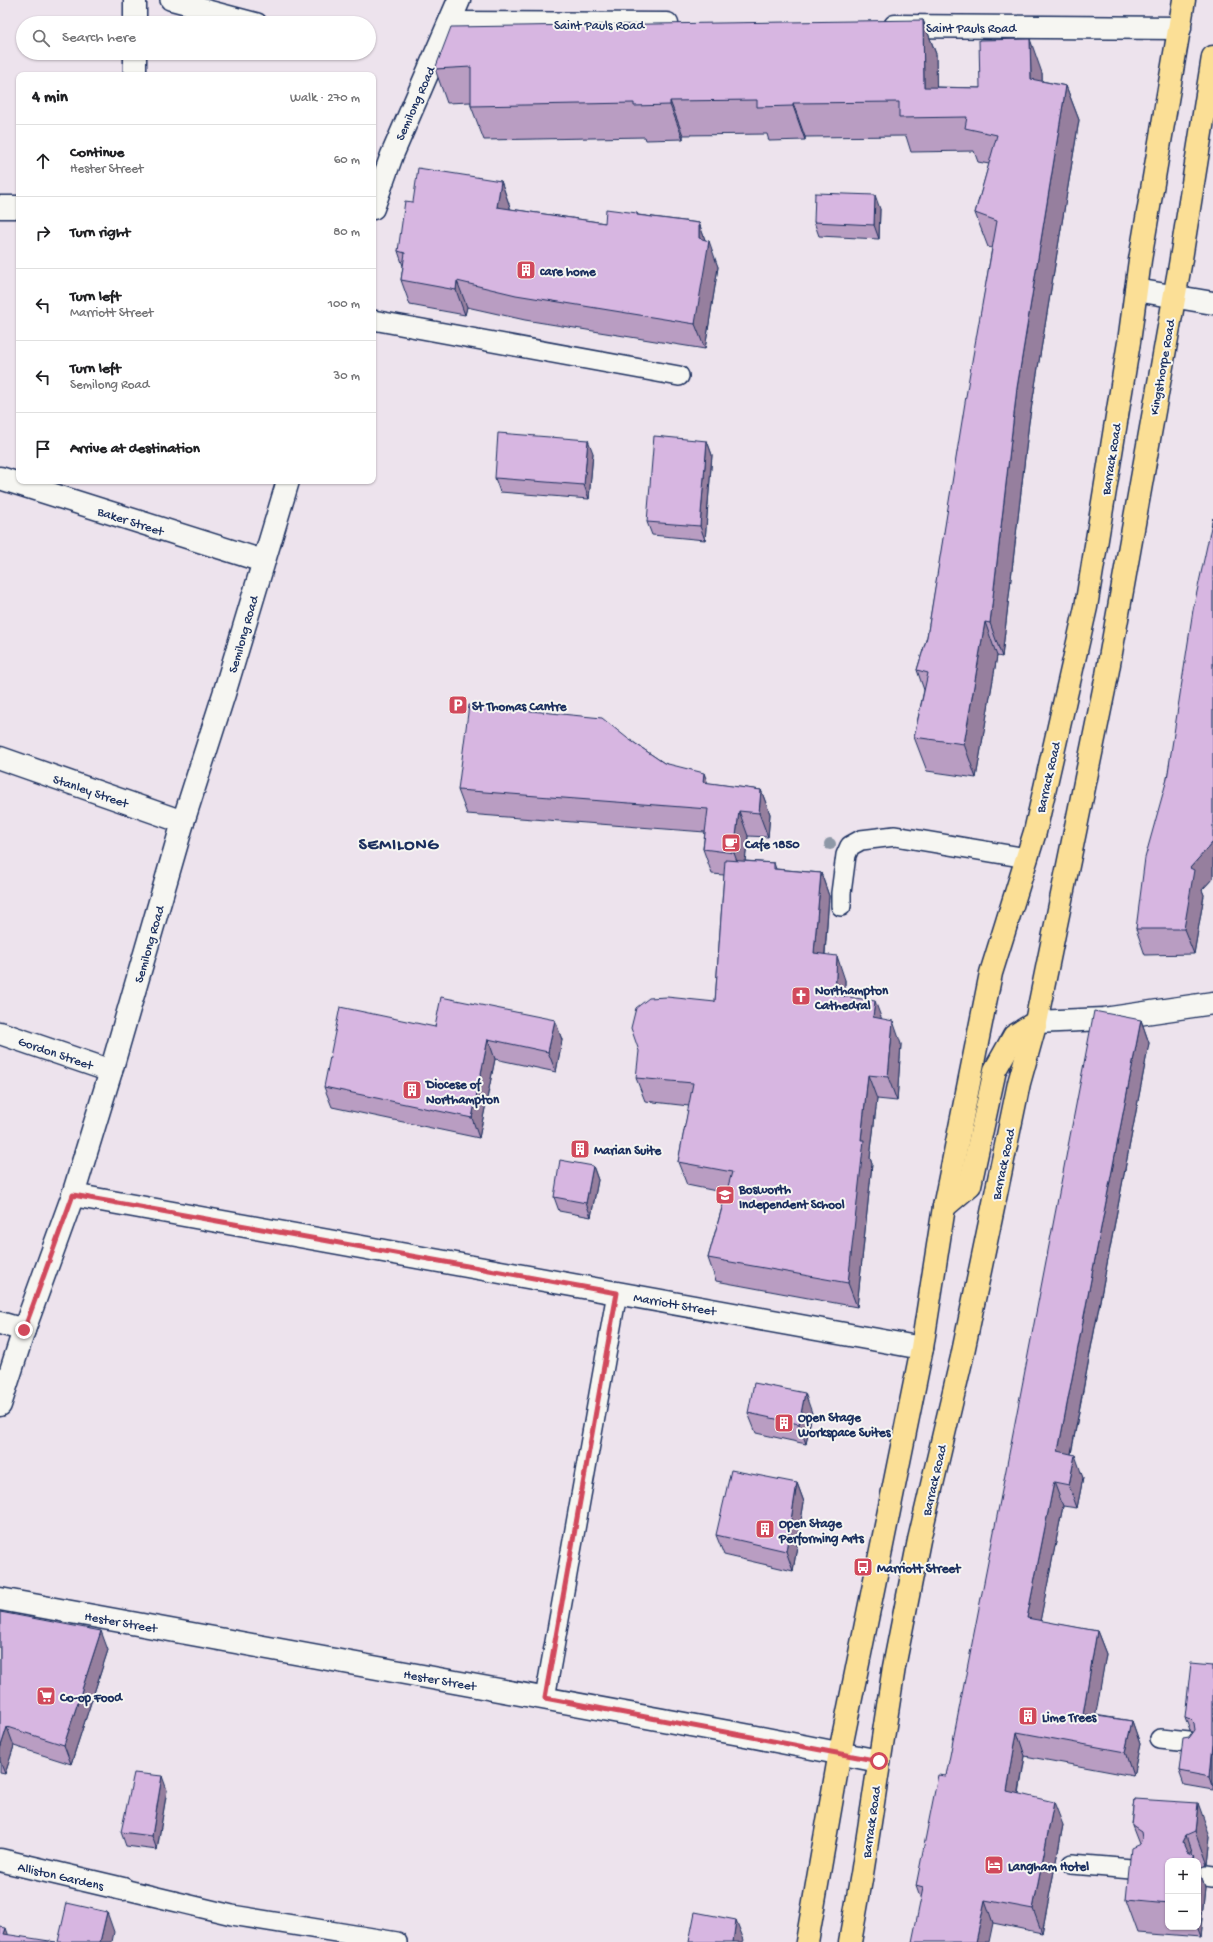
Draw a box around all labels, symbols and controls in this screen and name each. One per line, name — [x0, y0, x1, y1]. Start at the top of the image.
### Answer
search box — [16, 16, 376, 60]
street label: Saint Pauls Road — [554, 19, 645, 34]
street label: Saint Pauls Road — [926, 22, 1017, 37]
icon: search — [30, 27, 52, 49]
text: Search here — [62, 29, 136, 47]
street label: Semilong Road — [393, 63, 440, 143]
text: 4 min — [32, 88, 68, 108]
text: Walk · 270 m — [290, 91, 360, 106]
text: Continue — [70, 144, 124, 162]
icon: ahead — [32, 150, 54, 172]
text: 60 m — [334, 153, 360, 168]
text: Hester Street — [70, 162, 143, 177]
icon: right — [32, 222, 54, 244]
text: Turn right — [70, 224, 130, 242]
text: 80 m — [333, 225, 360, 240]
building icon: care home — [515, 259, 537, 281]
place label: care home — [540, 265, 597, 280]
text: Turn left — [70, 288, 121, 306]
icon: left — [32, 294, 54, 316]
text: 100 m — [328, 297, 360, 312]
text: Marriott Street — [70, 306, 153, 321]
street label: Kingsthorpe Road — [1148, 317, 1179, 416]
text: Turn left — [70, 360, 121, 378]
icon: left — [32, 366, 54, 388]
text: 30 m — [334, 369, 360, 384]
text: Semilong Road — [70, 378, 149, 393]
street label: Barrack Road — [1099, 421, 1126, 497]
icon: arrive — [32, 438, 54, 460]
text: Arrive at destination — [70, 440, 200, 458]
street label: Baker Street — [94, 504, 167, 541]
street label: Semilong Road — [226, 593, 263, 675]
parking icon: St Thomas Cantre — [447, 694, 469, 716]
place label: St Thomas Cantre — [472, 700, 568, 715]
street label: Barrack Road — [1034, 739, 1065, 815]
street label: Stanley Street — [51, 773, 131, 813]
cafe icon: Cafe 1850 — [720, 832, 742, 854]
district label: SEMILONG — [359, 836, 440, 856]
place label: Cafe 1850 — [744, 837, 800, 853]
street label: Semilong Road — [132, 903, 169, 985]
place label: Northampton Cathedral — [814, 984, 889, 1014]
church icon: Northampton Cathedral — [790, 985, 812, 1007]
street label: Gordon Street — [16, 1035, 96, 1075]
place label: Diocese of Northampton — [425, 1077, 500, 1109]
building icon: Diocese of Northampton — [401, 1079, 423, 1101]
street label: Barrack Road — [989, 1126, 1020, 1202]
building icon: Marian Suite — [569, 1138, 591, 1160]
place label: Marian Suite — [594, 1144, 662, 1159]
place label: Bosworth Independent School — [738, 1183, 845, 1214]
school or university icon: Bosworth Independent School — [714, 1184, 736, 1206]
street label: Marriott Street — [632, 1291, 719, 1320]
route end — [15, 1321, 33, 1339]
place label: Open Stage Workspace Suites — [797, 1411, 892, 1442]
building icon: Open Stage Workspace Suites — [773, 1412, 795, 1434]
street label: Barrack Road — [920, 1442, 951, 1518]
place label: Open Stage Performing Arts — [778, 1517, 865, 1547]
building icon: Open Stage Performing Arts — [754, 1518, 776, 1540]
bus stop icon: Marriott Street — [852, 1556, 874, 1578]
place label: Marriott Street — [877, 1562, 962, 1577]
street label: Hester Street — [83, 1610, 160, 1638]
street label: Hester Street — [402, 1668, 479, 1696]
supermarket icon: Co-op Food — [35, 1685, 57, 1707]
place label: Co-op Food — [59, 1691, 123, 1707]
building icon: Lime Trees — [1017, 1705, 1039, 1727]
place label: Lime Trees — [1042, 1711, 1098, 1726]
route start — [870, 1752, 888, 1770]
street label: Barrack Road — [860, 1784, 885, 1860]
hotel icon: Langham Hotel — [983, 1854, 1005, 1876]
map controls — [1165, 1858, 1201, 1930]
button: + — [1165, 1858, 1201, 1894]
street label: Alliston Gardens — [16, 1860, 106, 1895]
place label: Langham Hotel — [1008, 1860, 1089, 1875]
button: − — [1165, 1894, 1201, 1930]

